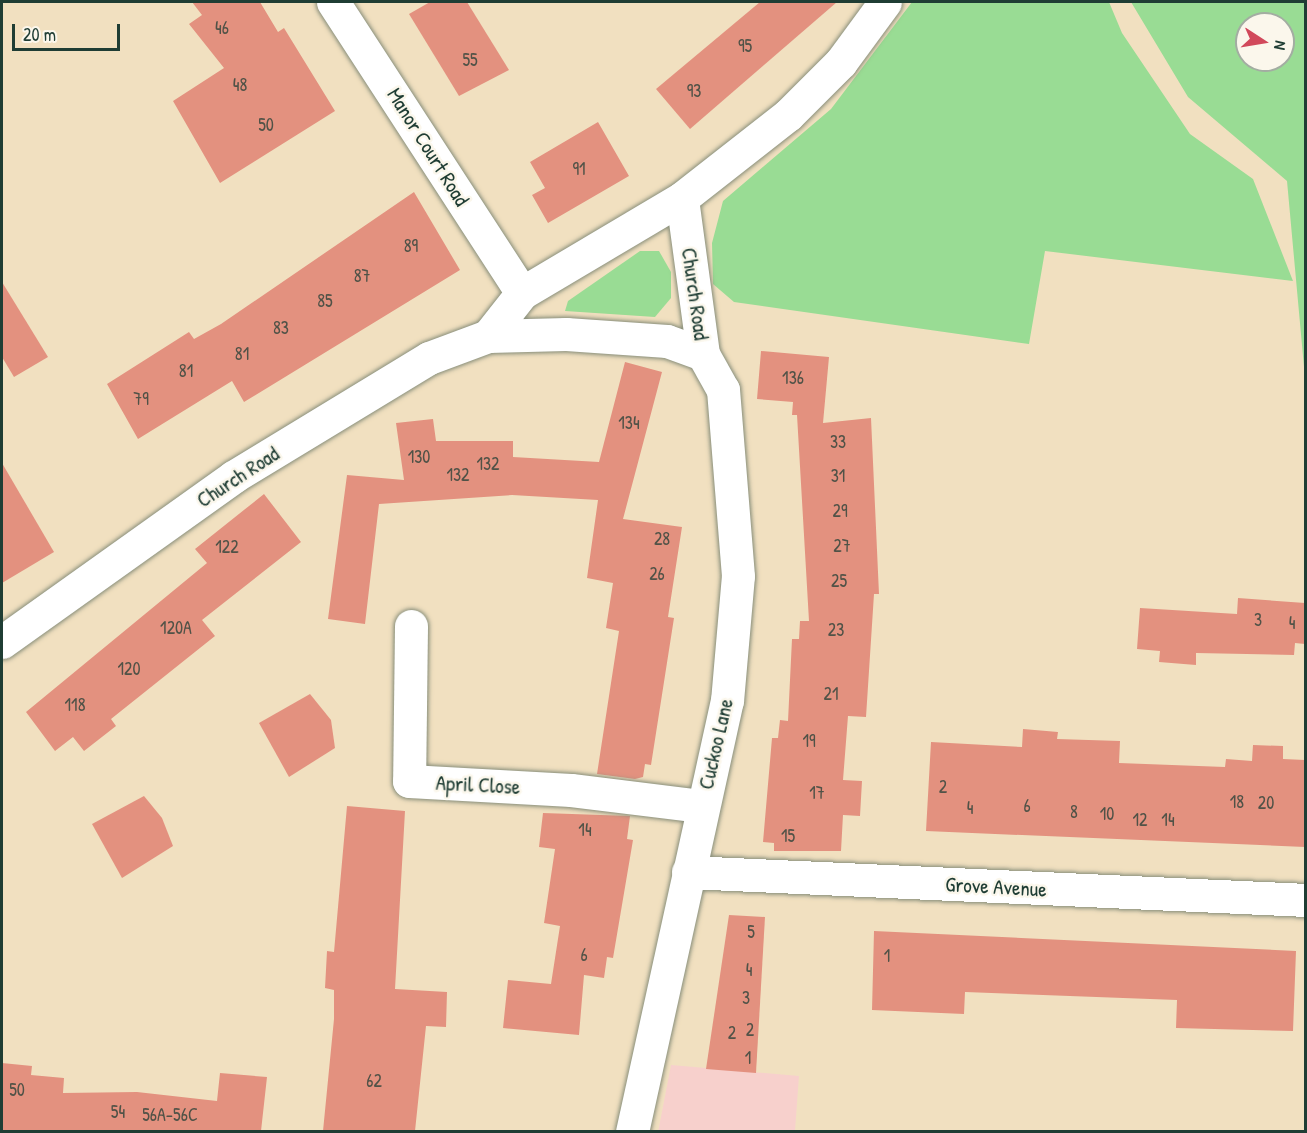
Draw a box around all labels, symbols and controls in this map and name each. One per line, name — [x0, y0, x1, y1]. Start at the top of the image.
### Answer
scale bar — [15, 12, 123, 50]
north arrow — [1235, 12, 1295, 72]
house number: 46 — [215, 17, 229, 39]
text: 20 m — [23, 22, 56, 47]
house number: 95 — [738, 35, 752, 57]
text: N — [1269, 39, 1292, 52]
house number: 55 — [462, 49, 478, 71]
house number: 48 — [233, 74, 247, 96]
house number: 93 — [687, 80, 701, 102]
street label: Manor Court Road — [382, 83, 474, 211]
house number: 50 — [258, 114, 274, 136]
house number: 91 — [572, 158, 586, 180]
house number: 89 — [404, 235, 418, 257]
street label: Church Road — [676, 246, 714, 342]
house number: 87 — [354, 265, 370, 287]
house number: 85 — [317, 290, 333, 312]
house number: 83 — [273, 317, 289, 339]
house number: 81 — [235, 343, 249, 365]
house number: 81 — [179, 360, 193, 382]
house number: 136 — [782, 367, 804, 389]
house number: 79 — [133, 388, 149, 410]
house number: 134 — [618, 412, 640, 434]
house number: 33 — [830, 431, 846, 453]
street label: Church Road — [192, 441, 284, 513]
house number: 130 — [408, 446, 430, 468]
house number: 132 — [476, 453, 500, 475]
house number: 132 — [446, 464, 470, 486]
house number: 31 — [831, 465, 845, 487]
house number: 29 — [832, 500, 848, 522]
house number: 28 — [654, 528, 670, 550]
house number: 27 — [833, 535, 851, 557]
house number: 122 — [215, 536, 239, 558]
house number: 26 — [649, 563, 665, 585]
house number: 25 — [831, 570, 847, 592]
house number: 3 — [1254, 609, 1262, 631]
house number: 4 — [1289, 612, 1295, 634]
house number: 120A — [160, 617, 192, 639]
house number: 23 — [828, 619, 844, 641]
house number: 120 — [117, 658, 141, 680]
house number: 21 — [824, 683, 838, 705]
house number: 118 — [65, 694, 85, 716]
street label: Cuckoo Lane — [693, 696, 739, 792]
house number: 19 — [802, 730, 816, 752]
street label: April Close — [435, 770, 521, 800]
house number: 2 — [939, 776, 947, 798]
house number: 17 — [809, 782, 825, 804]
house number: 18 — [1230, 791, 1244, 813]
house number: 20 — [1258, 792, 1274, 814]
house number: 6 — [1023, 795, 1031, 817]
house number: 4 — [967, 797, 973, 819]
house number: 8 — [1070, 801, 1078, 823]
house number: 10 — [1100, 803, 1114, 825]
house number: 12 — [1133, 809, 1147, 831]
house number: 14 — [1161, 809, 1175, 831]
house number: 14 — [578, 819, 592, 841]
house number: 15 — [781, 825, 795, 847]
street label: Grove Avenue — [945, 872, 1047, 902]
house number: 5 — [747, 921, 755, 943]
house number: 6 — [580, 944, 588, 966]
house number: 1 — [884, 945, 890, 967]
house number: 4 — [746, 959, 752, 981]
house number: 3 — [742, 987, 750, 1009]
house number: 2 — [746, 1019, 754, 1041]
house number: 2 — [728, 1022, 736, 1044]
house number: 1 — [745, 1047, 751, 1069]
house number: 62 — [366, 1070, 382, 1092]
house number: 50 — [9, 1079, 25, 1101]
house number: 54 — [111, 1101, 125, 1123]
house number: 56A-56C — [142, 1104, 198, 1126]

